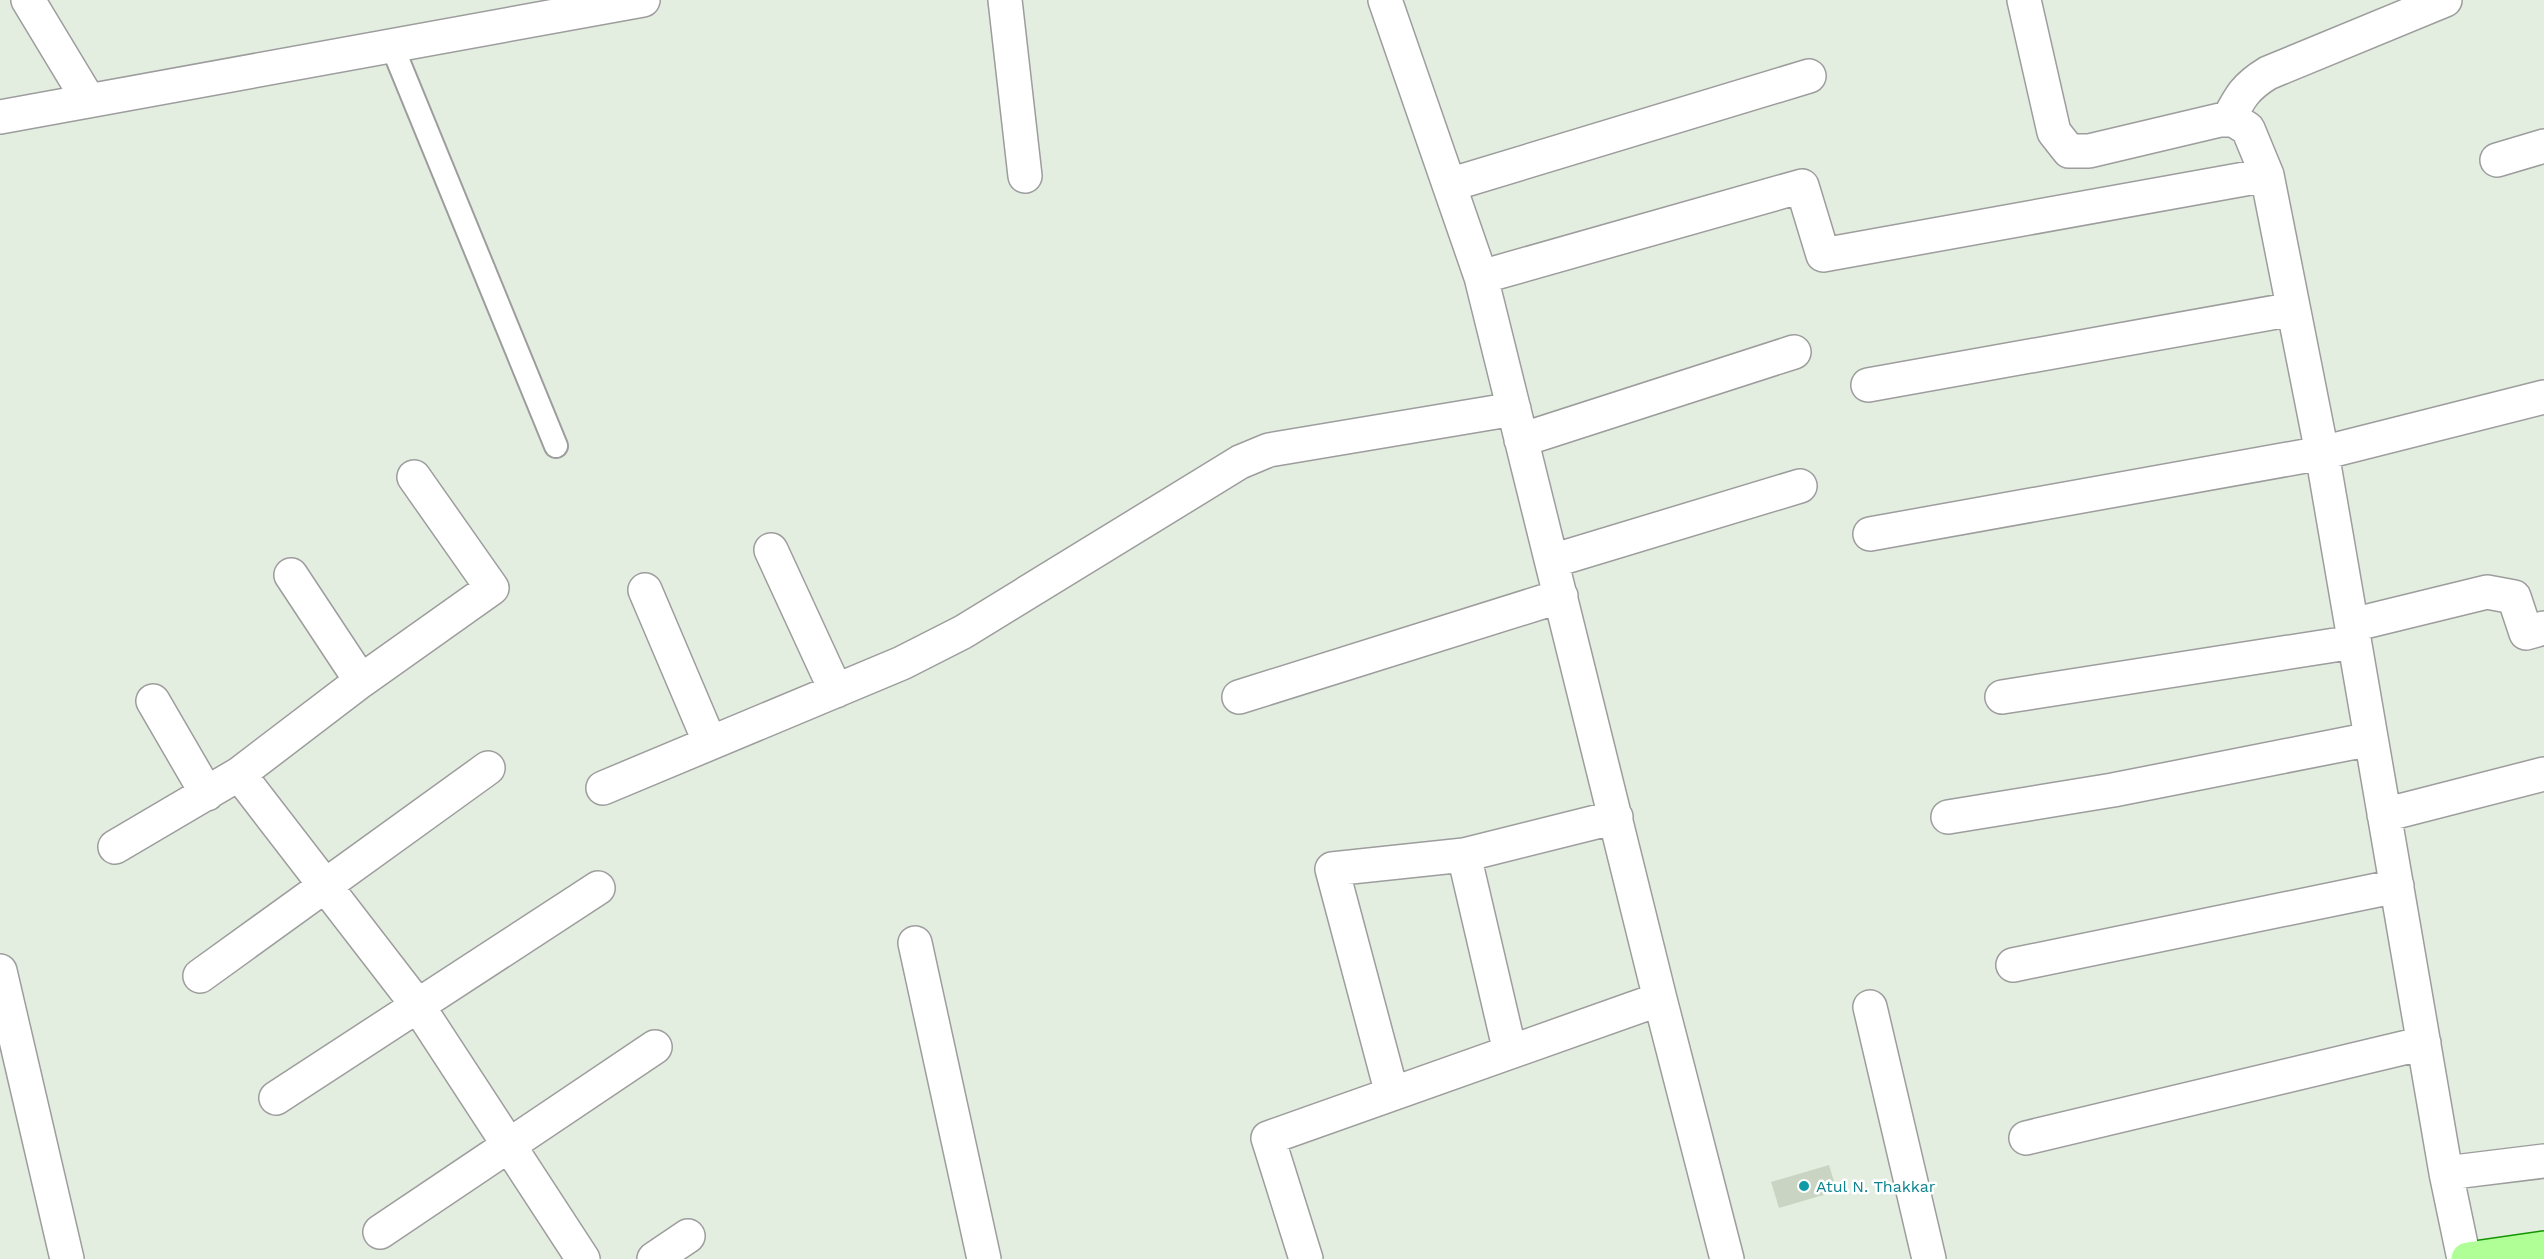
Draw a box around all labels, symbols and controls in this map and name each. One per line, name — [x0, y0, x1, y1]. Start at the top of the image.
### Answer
place label: Atul N. Thakkar — [1816, 1177, 1936, 1196]
marker: Atul N. Thakkar — [1797, 1179, 1811, 1193]

